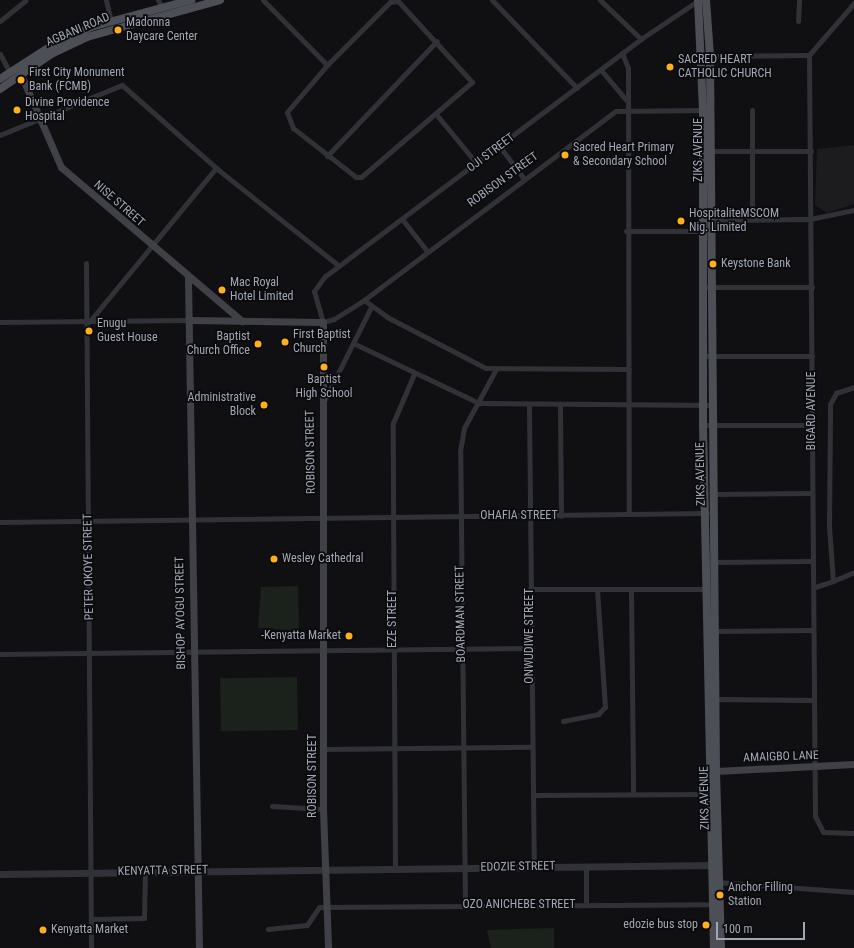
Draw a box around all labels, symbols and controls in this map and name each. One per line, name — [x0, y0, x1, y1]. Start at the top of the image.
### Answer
street label: AGBANI ROAD — [44, 10, 112, 50]
place label: Madonna Daycare Center — [126, 16, 198, 44]
marker: Madonna Daycare Center — [113, 25, 123, 35]
place label: SACRED HEART CATHOLIC CHURCH — [678, 53, 772, 81]
marker: SACRED HEART CATHOLIC CHURCH — [665, 62, 675, 72]
place label: First City Monument Bank (FCMB) — [29, 66, 125, 94]
marker: First City Monument Bank (FCMB) — [16, 75, 26, 85]
place label: Divine Providence Hospital — [25, 96, 109, 124]
marker: Divine Providence Hospital — [12, 105, 22, 115]
street label: ZIKS AVENUE — [692, 118, 706, 182]
street label: OJI STREET — [464, 130, 518, 176]
place label: Sacred Heart Primary & Secondary School — [573, 141, 674, 169]
street label: ROBISON STREET — [465, 150, 541, 210]
marker: Sacred Heart Primary & Secondary School — [560, 150, 570, 160]
street label: NISE STREET — [91, 178, 147, 230]
place label: HospitaliteMSCOM Nig. Limited — [689, 207, 779, 235]
marker: HospitaliteMSCOM Nig. Limited — [676, 216, 686, 226]
place label: Keystone Bank — [721, 257, 791, 271]
marker: Keystone Bank — [708, 259, 718, 269]
place label: Mac Royal Hotel Limited — [230, 276, 294, 304]
marker: Mac Royal Hotel Limited — [217, 285, 227, 295]
place label: Enugu Guest House — [97, 317, 158, 345]
marker: Enugu Guest House — [84, 326, 94, 336]
place label: First Baptist Church — [293, 328, 351, 356]
place label: Baptist Church Office — [187, 330, 250, 358]
marker: First Baptist Church — [280, 337, 290, 347]
marker: Baptist Church Office — [253, 339, 263, 349]
marker: Baptist High School — [319, 362, 329, 372]
street label: BIGARD AVENUE — [805, 372, 819, 450]
place label: Baptist High School — [295, 373, 353, 401]
place label: Administrative Block — [188, 391, 256, 419]
marker: Administrative Block — [259, 400, 269, 410]
street label: ROBISON STREET — [303, 410, 319, 494]
street label: ZIKS AVENUE — [693, 442, 709, 506]
street label: OHAFIA STREET — [480, 509, 558, 523]
street label: PETER OKOYE STREET — [81, 514, 97, 620]
place label: Wesley Cathedral — [282, 552, 364, 566]
marker: Wesley Cathedral — [269, 554, 279, 564]
street label: BISHOP AYOGU STREET — [173, 556, 189, 670]
street label: BOARDMAN STREET — [453, 565, 469, 663]
street label: ONWUDIWE STREET — [523, 588, 537, 684]
street label: EZE STREET — [386, 590, 400, 648]
place label: -Kenyatta Market — [261, 629, 341, 643]
marker: -Kenyatta Market — [344, 631, 354, 641]
street label: ROBISON STREET — [306, 734, 320, 818]
street label: AMAIGBO LANE — [743, 748, 819, 766]
street label: ZIKS AVENUE — [697, 766, 713, 830]
street label: EDOZIE STREET — [480, 859, 556, 875]
street label: KENYATTA STREET — [118, 863, 208, 879]
place label: Anchor Filling Station — [728, 881, 793, 909]
marker: Anchor Filling Station — [715, 890, 725, 900]
street label: OZO ANICHEBE STREET — [462, 898, 576, 912]
scale bar — [718, 914, 807, 940]
place label: edozie bus stop — [623, 918, 698, 932]
marker: edozie bus stop — [701, 920, 711, 930]
text: 100 m — [723, 922, 753, 936]
place label: Kenyatta Market — [51, 923, 128, 937]
marker: Kenyatta Market — [38, 925, 48, 935]

